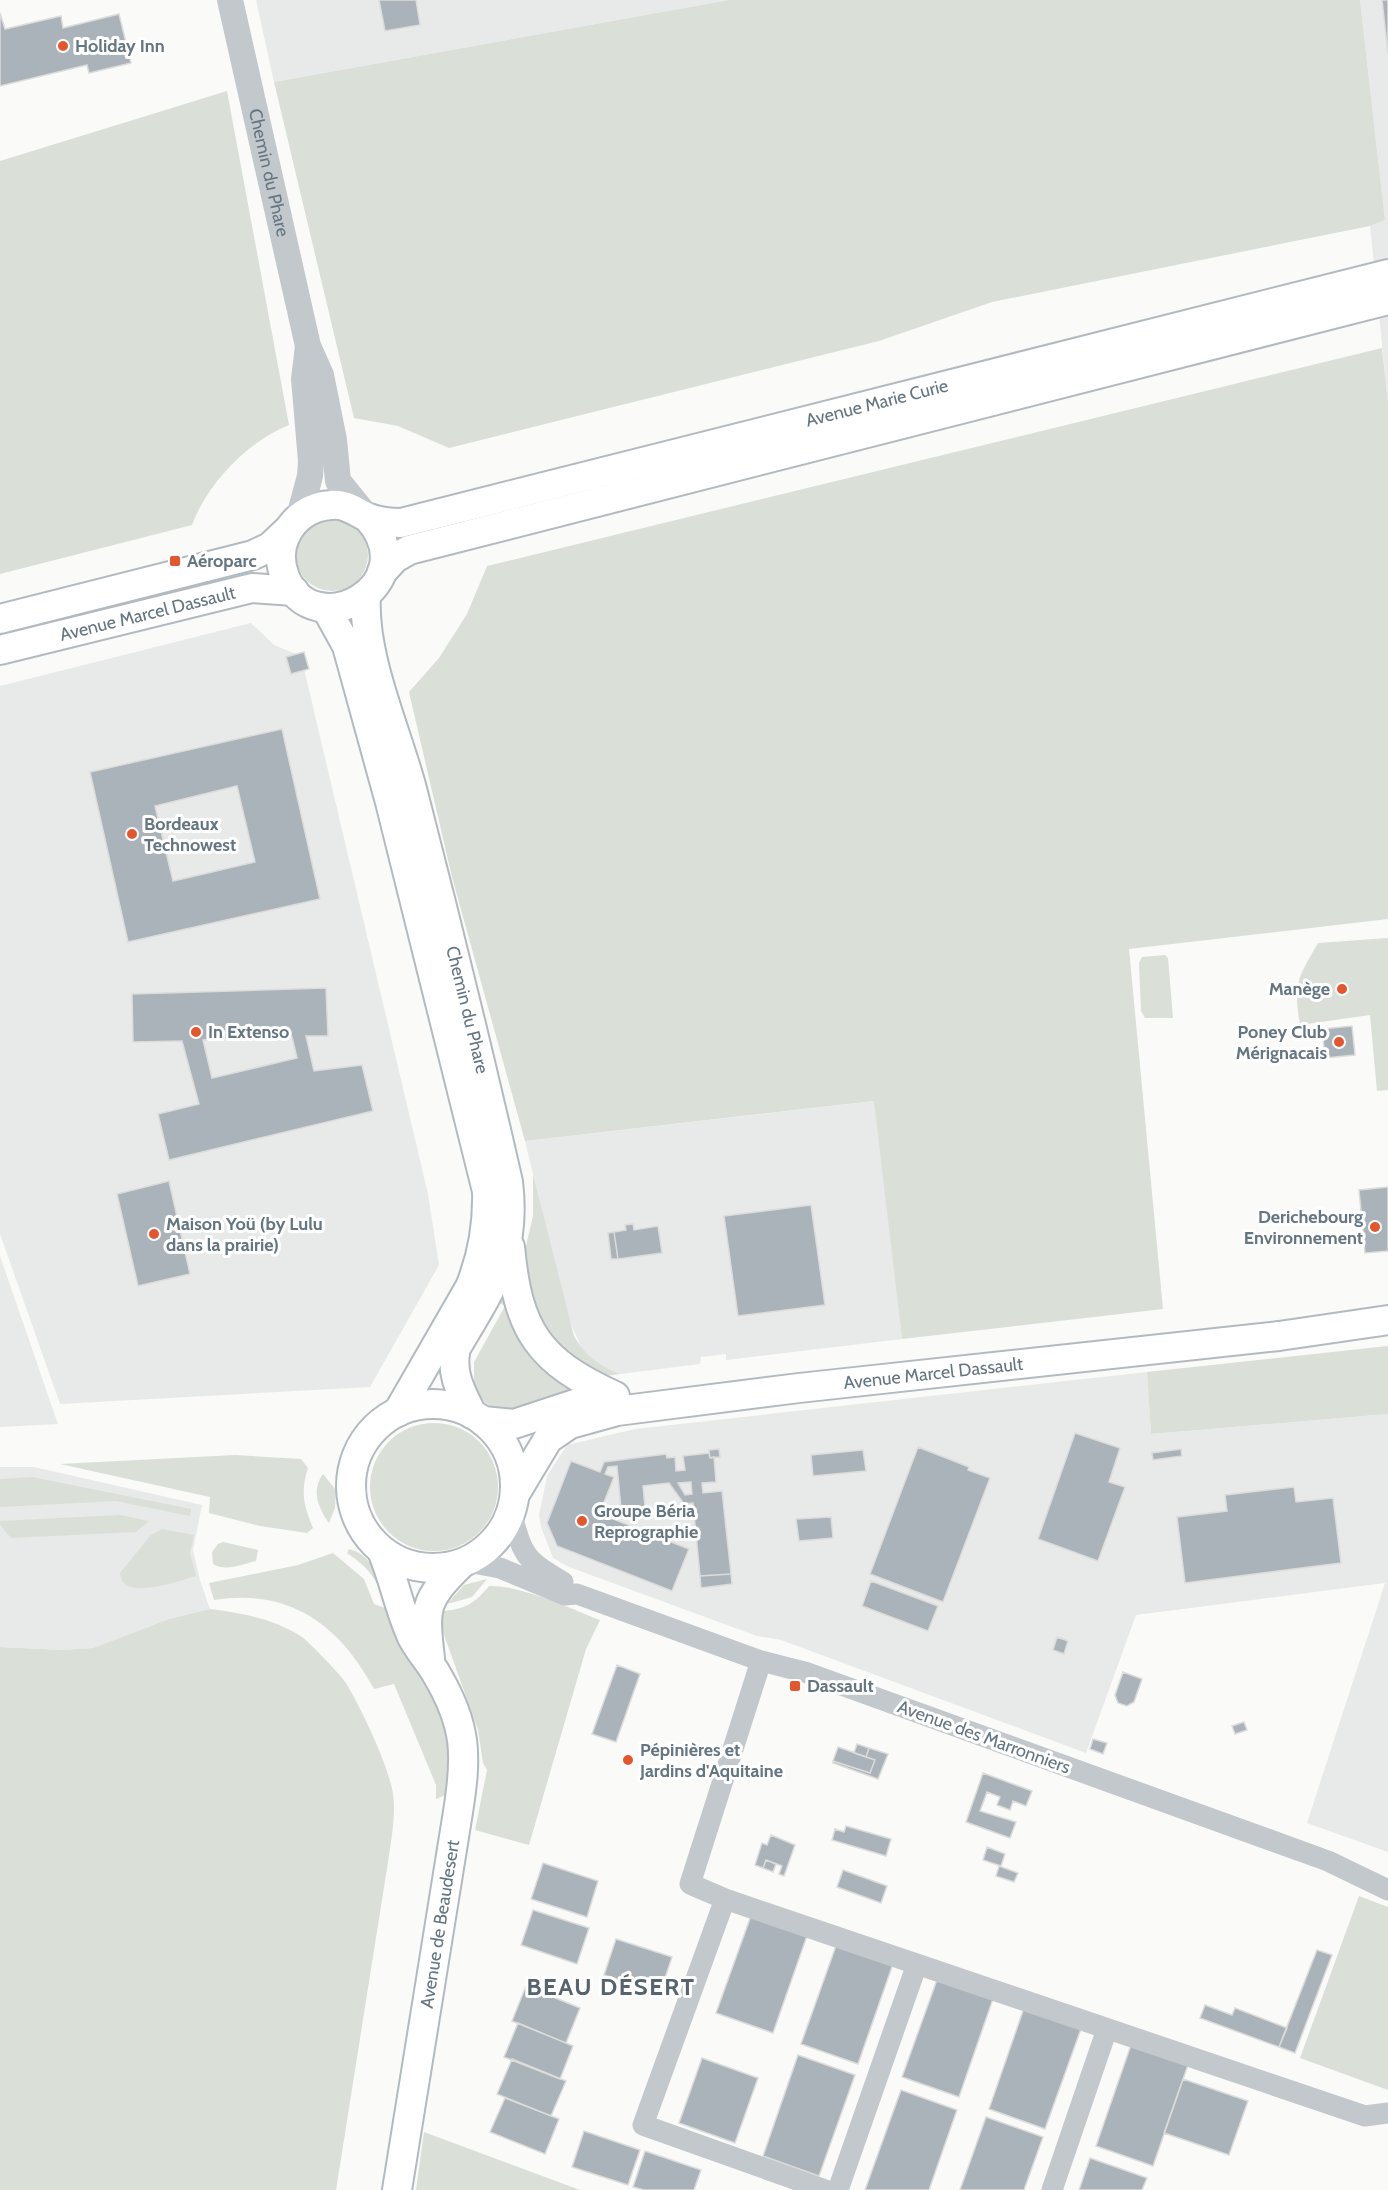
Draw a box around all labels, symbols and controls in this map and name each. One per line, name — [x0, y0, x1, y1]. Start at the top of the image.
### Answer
place label: Holiday Inn — [75, 35, 165, 57]
marker: Holiday Inn — [56, 39, 70, 53]
street label: Chemin du Phare — [244, 107, 294, 239]
street label: Avenue Marie Curie — [803, 374, 950, 431]
place label: Aéroparc — [187, 550, 257, 572]
marker: Aéroparc — [168, 554, 182, 568]
street label: Avenue Marcel Dassault — [57, 581, 238, 646]
place label: Bordeaux Technowest — [144, 813, 236, 856]
marker: Bordeaux Technowest — [125, 827, 139, 841]
street label: Chemin du Phare — [441, 944, 493, 1076]
place label: Manège — [1269, 978, 1330, 1000]
marker: Manège — [1335, 982, 1349, 996]
place label: In Extenso — [208, 1021, 289, 1043]
place label: Poney Club Mérignacais — [1236, 1021, 1327, 1064]
marker: In Extenso — [189, 1025, 203, 1039]
marker: Poney Club Mérignacais — [1332, 1035, 1346, 1049]
place label: Derichebourg Environnement — [1244, 1206, 1363, 1249]
place label: Maison Yoü (by Lulu dans la prairie) — [166, 1213, 323, 1256]
marker: Derichebourg Environnement — [1368, 1220, 1382, 1234]
marker: Maison Yoü (by Lulu dans la prairie) — [147, 1227, 161, 1241]
street label: Avenue Marcel Dassault — [842, 1353, 1024, 1394]
place label: Groupe Béria Reprographie — [594, 1500, 698, 1543]
marker: Groupe Béria Reprographie — [575, 1514, 589, 1528]
place label: Dassault — [807, 1675, 874, 1697]
marker: Dassault — [788, 1679, 802, 1693]
street label: Avenue des Marronniers — [895, 1695, 1073, 1779]
place label: Pépinières et Jardins d'Aquitaine — [639, 1739, 783, 1782]
marker: Pépinières et Jardins d'Aquitaine — [621, 1753, 635, 1767]
street label: Avenue de Beaudesert — [416, 1838, 464, 2010]
district label: BEAU DÉSERT — [527, 1972, 696, 2001]

